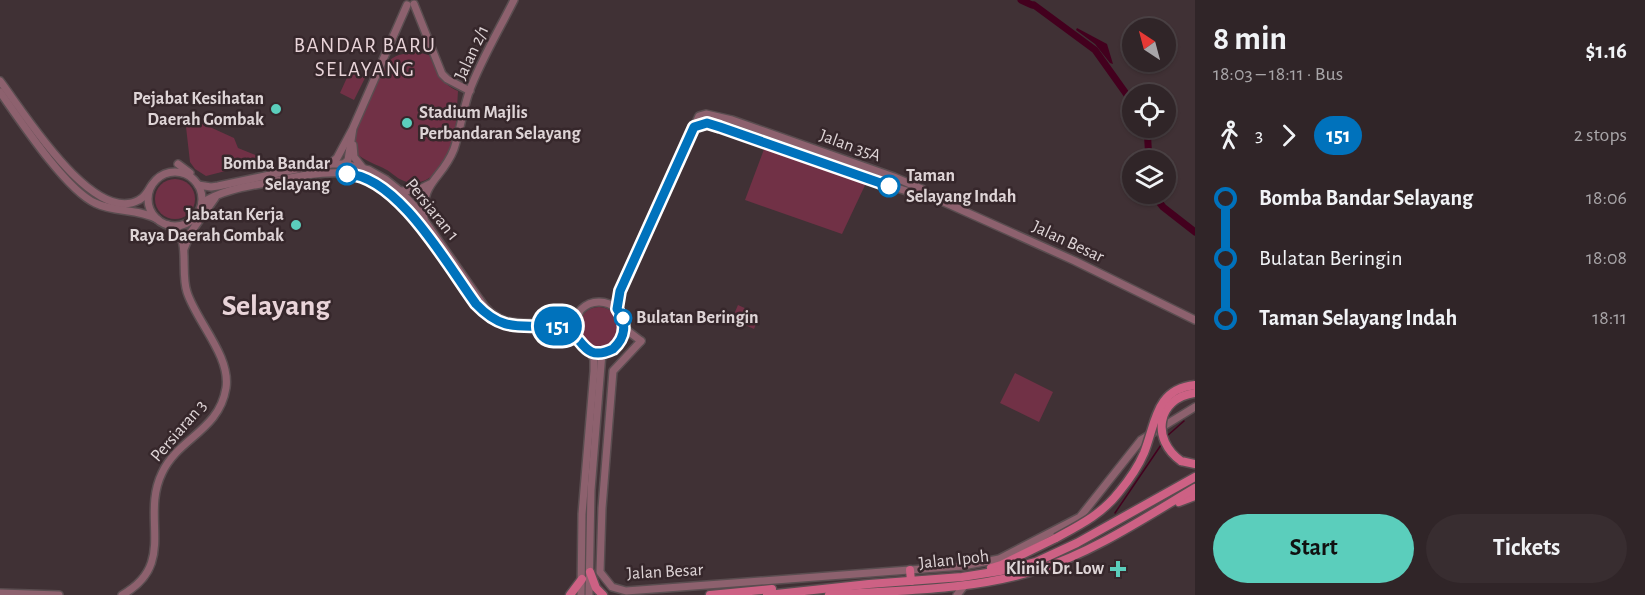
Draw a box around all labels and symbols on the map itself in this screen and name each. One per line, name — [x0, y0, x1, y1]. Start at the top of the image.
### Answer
north arrow — [1122, 18, 1176, 72]
street label: Jalan 2/1 — [452, 23, 492, 83]
district label: BANDAR BARU SELAYANG — [294, 35, 436, 80]
place label: Pejabat Kesihatan Daerah Gombak — [133, 90, 264, 129]
marker: Pejabat Kesihatan Daerah Gombak — [269, 102, 283, 116]
place label: Stadium Majlis Perbandaran Selayang — [419, 104, 582, 143]
marker: Stadium Majlis Perbandaran Selayang — [400, 116, 414, 130]
street label: Jalan 35A — [817, 127, 884, 166]
place label: Bomba Bandar Selayang — [223, 155, 331, 194]
marker: Bomba Bandar Selayang — [336, 163, 358, 185]
place label: Taman Selayang Indah — [906, 167, 1016, 206]
marker: Taman Selayang Indah — [878, 175, 900, 197]
street label: Persiaran 1 — [402, 176, 462, 244]
place label: Jabatan Kerja Raya Daerah Gombak — [129, 206, 284, 245]
marker: Jabatan Kerja Raya Daerah Gombak — [289, 218, 303, 232]
street label: Jalan Besar — [1029, 218, 1107, 266]
district label: Selayang — [222, 291, 331, 321]
line badge: 151 — [524, 306, 592, 346]
marker: Bulatan Beringin — [614, 309, 632, 327]
place label: Bulatan Beringin — [636, 309, 759, 327]
street label: Persiaran 3 — [148, 397, 210, 465]
street label: Jalan Ipoh — [918, 547, 990, 573]
place label: Klinik Dr. Low — [1006, 560, 1104, 578]
marker: Klinik Dr. Low — [1109, 560, 1127, 578]
street label: Jalan Besar — [626, 561, 704, 583]

